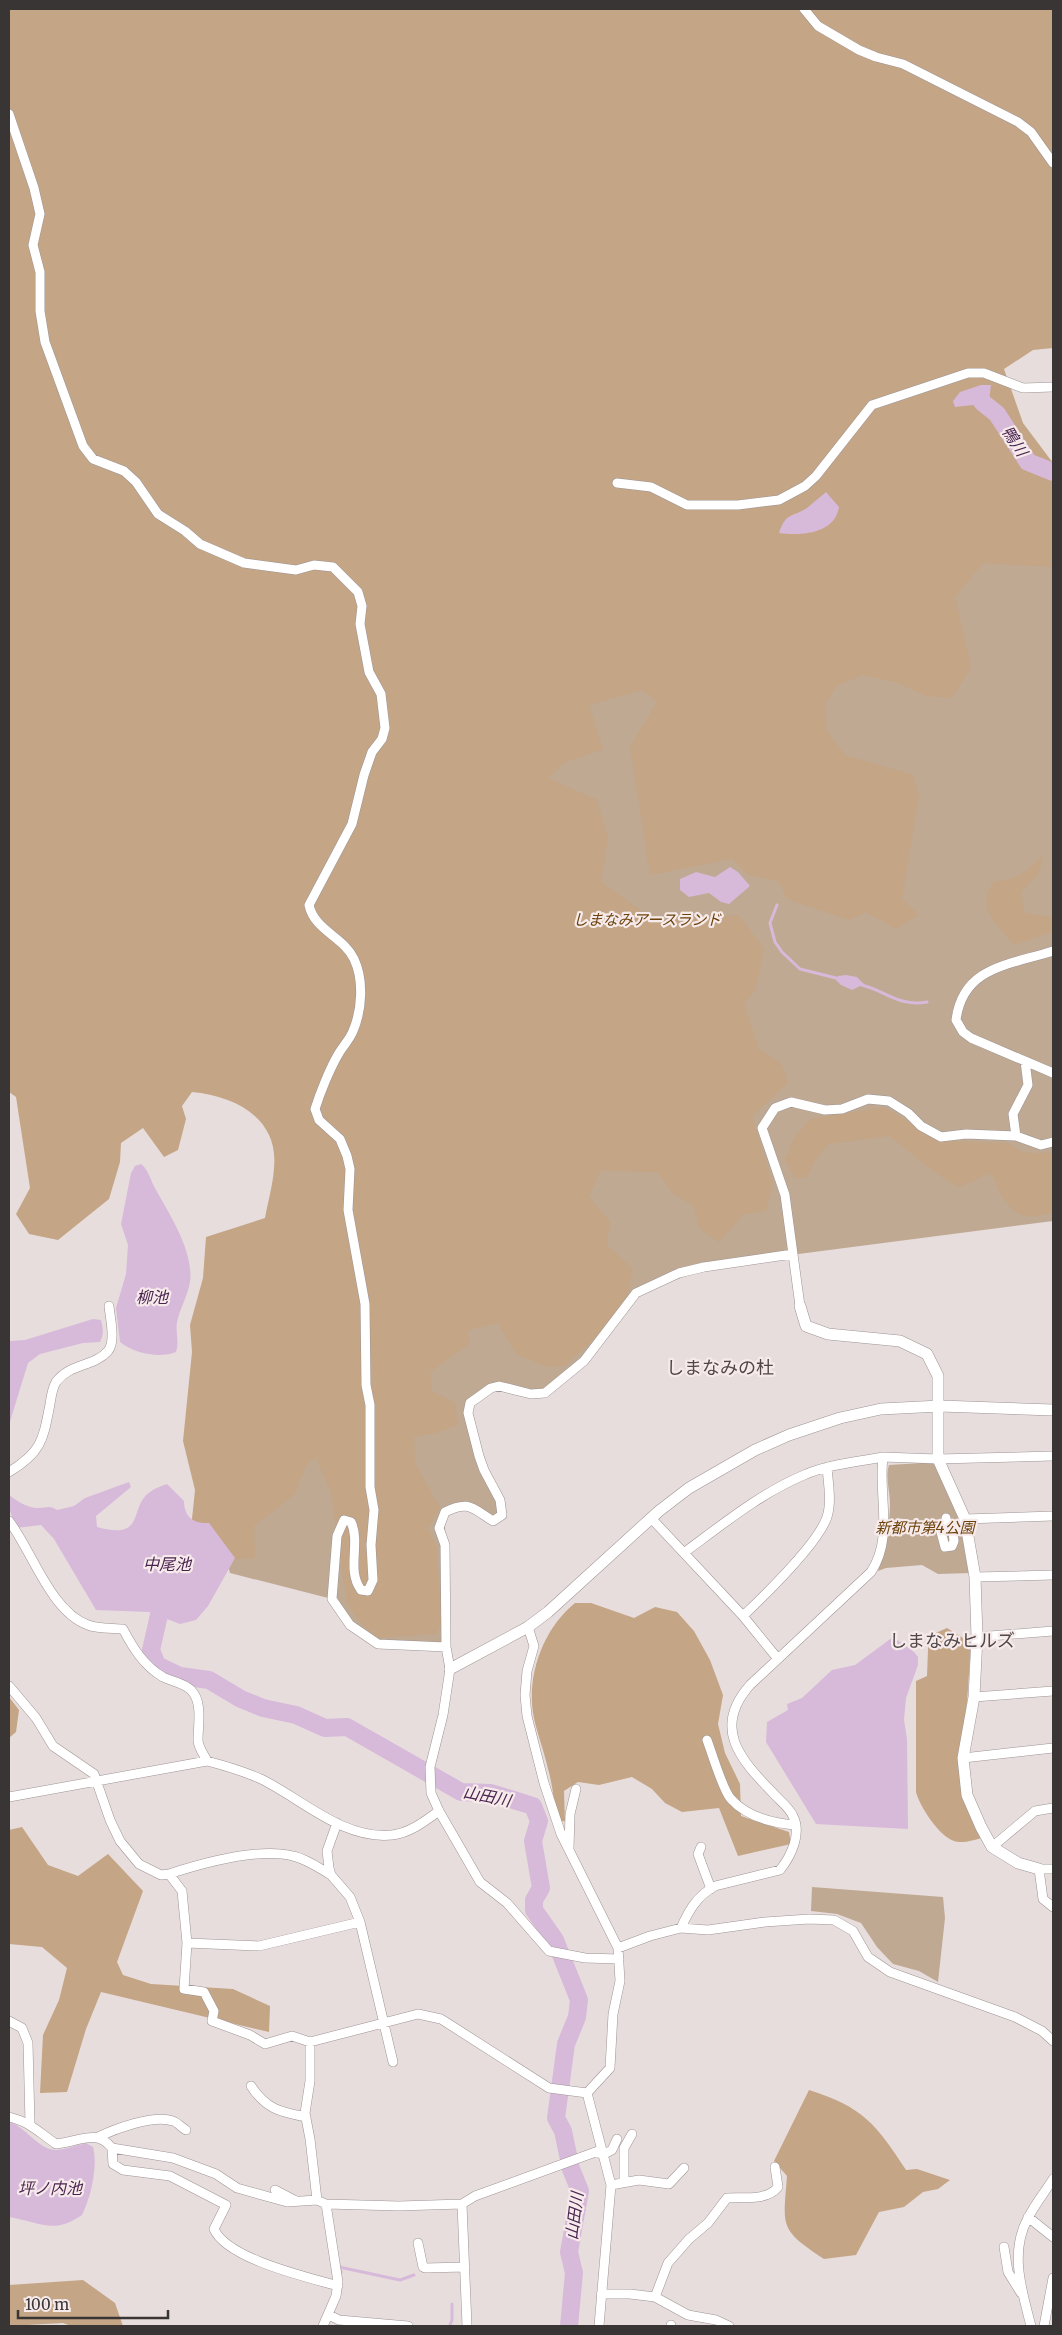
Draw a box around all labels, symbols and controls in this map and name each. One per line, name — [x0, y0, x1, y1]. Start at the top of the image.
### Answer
water label: 鴨川 — [998, 422, 1033, 462]
park label: しまなみアースランド — [573, 910, 722, 929]
water label: 柳池 — [136, 1287, 170, 1307]
district label: しまなみの杜 — [666, 1356, 774, 1379]
park label: 新都市第4公園 — [876, 1518, 976, 1537]
water label: 中尾池 — [143, 1554, 193, 1574]
district label: しまなみヒルズ — [889, 1629, 1015, 1652]
water label: 山田川 — [462, 1782, 514, 1811]
water label: 坪ノ内池 — [18, 2178, 84, 2198]
water label: 山田川 — [561, 2189, 587, 2241]
scale bar — [18, 2288, 168, 2320]
text: 100 m — [25, 2295, 69, 2314]

